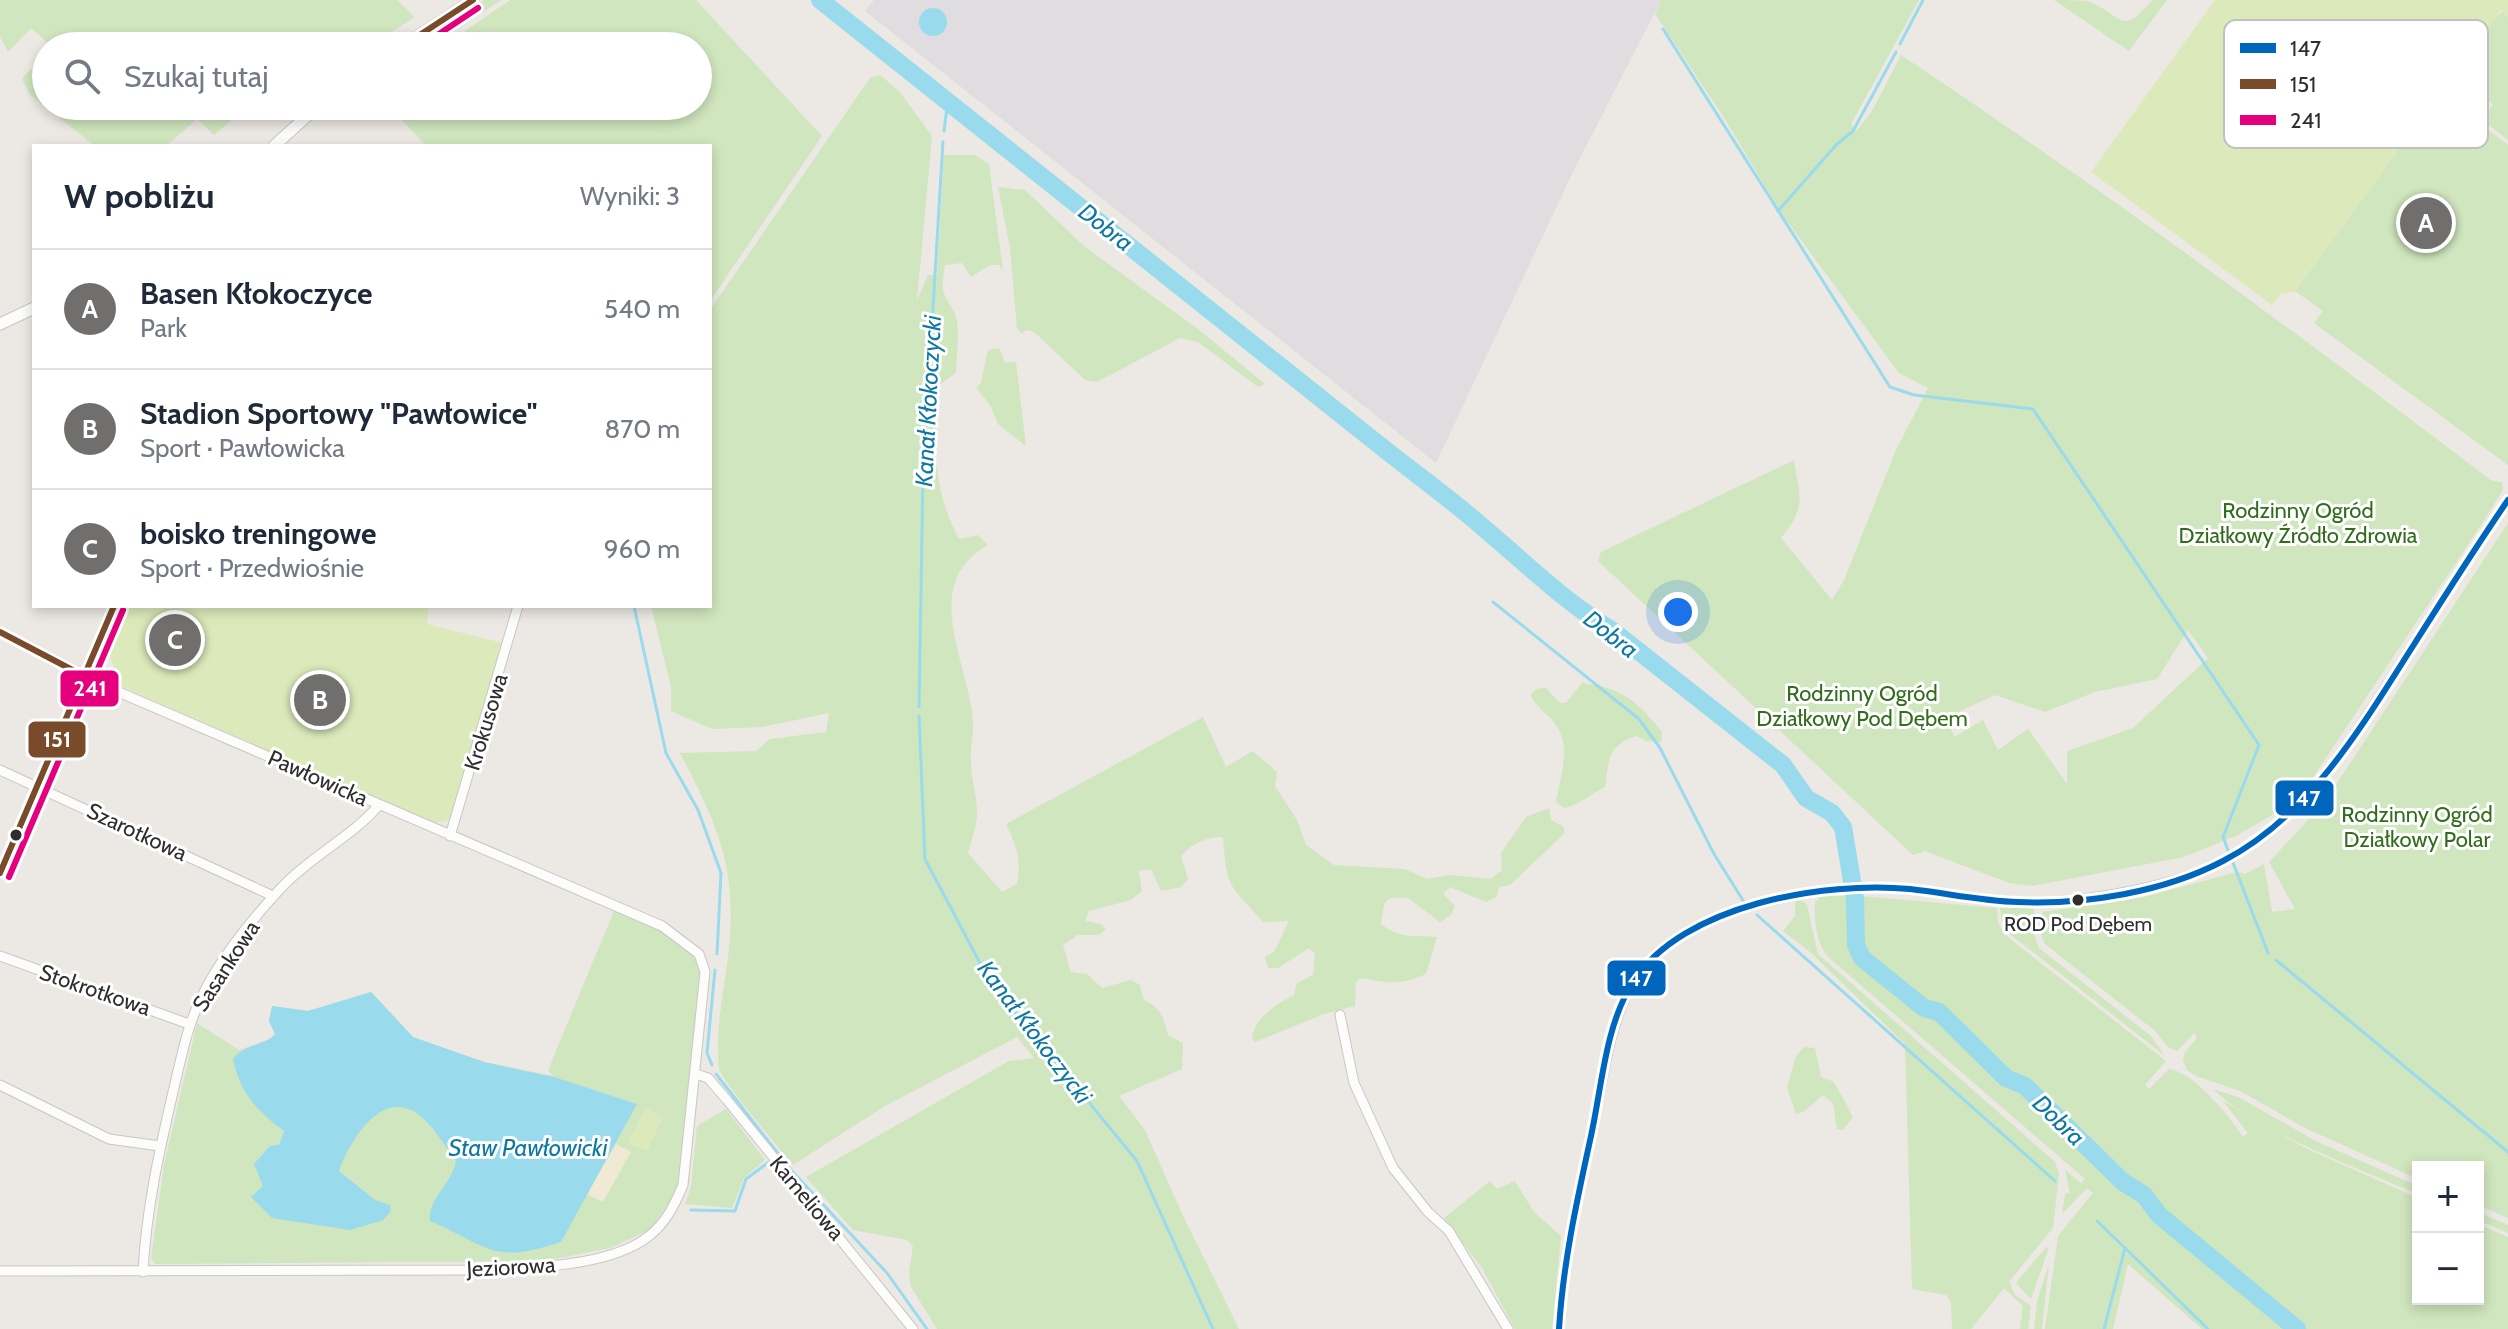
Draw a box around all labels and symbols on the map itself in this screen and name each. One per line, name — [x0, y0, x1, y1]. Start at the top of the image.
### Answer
legend — [2224, 20, 2488, 148]
text: 147 — [2290, 35, 2321, 62]
text: 151 — [2290, 71, 2316, 98]
text: 241 — [2290, 107, 2321, 134]
pin: A — [2400, 193, 2452, 253]
water label: Dobra — [1073, 197, 1139, 257]
water label: Kanał Kłokoczycki — [909, 314, 947, 488]
park label: Rodzinny Ogród Działkowy Źródło Zdrowia — [2179, 497, 2418, 549]
your location — [1658, 592, 1698, 632]
water label: Dobra — [1578, 604, 1644, 664]
pin: C — [149, 610, 201, 670]
line badge: 241 — [59, 669, 120, 708]
pin: B — [294, 670, 346, 730]
street label: Krokusowa — [458, 670, 514, 774]
text: 241 — [73, 675, 107, 702]
park label: Rodzinny Ogród Działkowy Pod Dębem — [1756, 680, 1968, 732]
line badge: 151 — [27, 720, 87, 759]
text: 151 — [43, 726, 71, 753]
street label: Pawłowicka — [264, 744, 373, 812]
line badge: 147 — [2274, 779, 2335, 817]
text: 147 — [2288, 785, 2321, 812]
street label: Szarotkowa — [83, 797, 192, 867]
park label: Rodzinny Ogród Działkowy Polar — [2341, 801, 2493, 853]
unlabelled marker — [8, 827, 24, 843]
marker: ROD Pod Dębem — [2070, 892, 2086, 908]
place label: ROD Pod Dębem — [2004, 912, 2152, 936]
street label: Sasankowa — [187, 915, 266, 1017]
water label: Kanał Kłokoczycki — [972, 955, 1099, 1110]
street label: Stokrotkowa — [36, 958, 154, 1022]
line badge: 147 — [1606, 959, 1667, 997]
text: 147 — [1620, 965, 1653, 992]
water label: Dobra — [2027, 1088, 2091, 1152]
water label: Staw Pawłowicki — [448, 1133, 608, 1162]
street label: Kameliowa — [764, 1150, 850, 1246]
street label: Jeziorowa — [465, 1251, 556, 1283]

